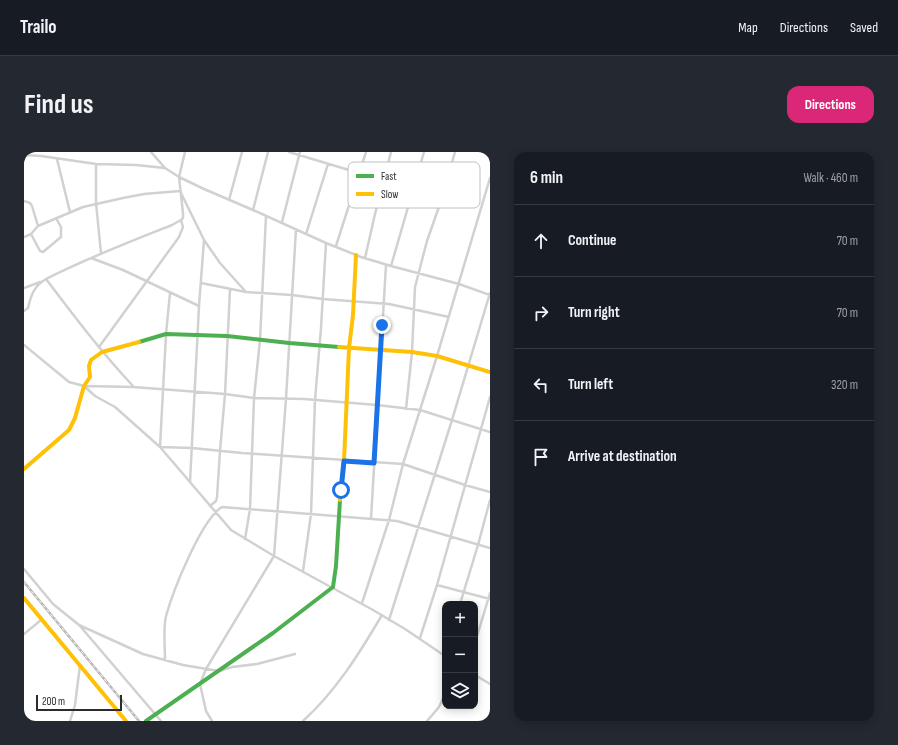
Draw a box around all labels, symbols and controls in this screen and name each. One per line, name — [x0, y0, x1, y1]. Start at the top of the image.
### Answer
text: Trailo — [20, 16, 57, 39]
text: Map — [738, 19, 758, 36]
text: Directions — [780, 19, 828, 36]
text: Saved — [850, 19, 878, 36]
button: Directions — [787, 86, 874, 123]
text: Find us — [24, 88, 93, 121]
legend — [348, 162, 480, 208]
text: 6 min — [530, 168, 563, 188]
text: Fast — [381, 170, 397, 183]
text: Walk · 460 m — [803, 170, 858, 186]
text: Slow — [381, 188, 398, 201]
icon: ahead — [530, 230, 552, 252]
text: Continue — [568, 231, 617, 250]
text: 70 m — [837, 233, 858, 249]
icon: right — [530, 302, 552, 324]
text: Turn right — [568, 303, 620, 322]
text: 70 m — [837, 305, 858, 321]
route end — [373, 316, 391, 334]
icon: left — [530, 374, 552, 396]
text: Turn left — [568, 375, 613, 394]
text: 320 m — [831, 377, 858, 393]
icon: arrive — [530, 446, 552, 468]
text: Arrive at destination — [568, 447, 677, 466]
route start — [332, 481, 350, 499]
map controls — [442, 601, 478, 709]
button: + — [442, 601, 478, 637]
button: − — [442, 637, 478, 673]
button: layers — [442, 673, 478, 709]
scale bar — [36, 693, 122, 712]
text: 200 m — [42, 695, 65, 708]

